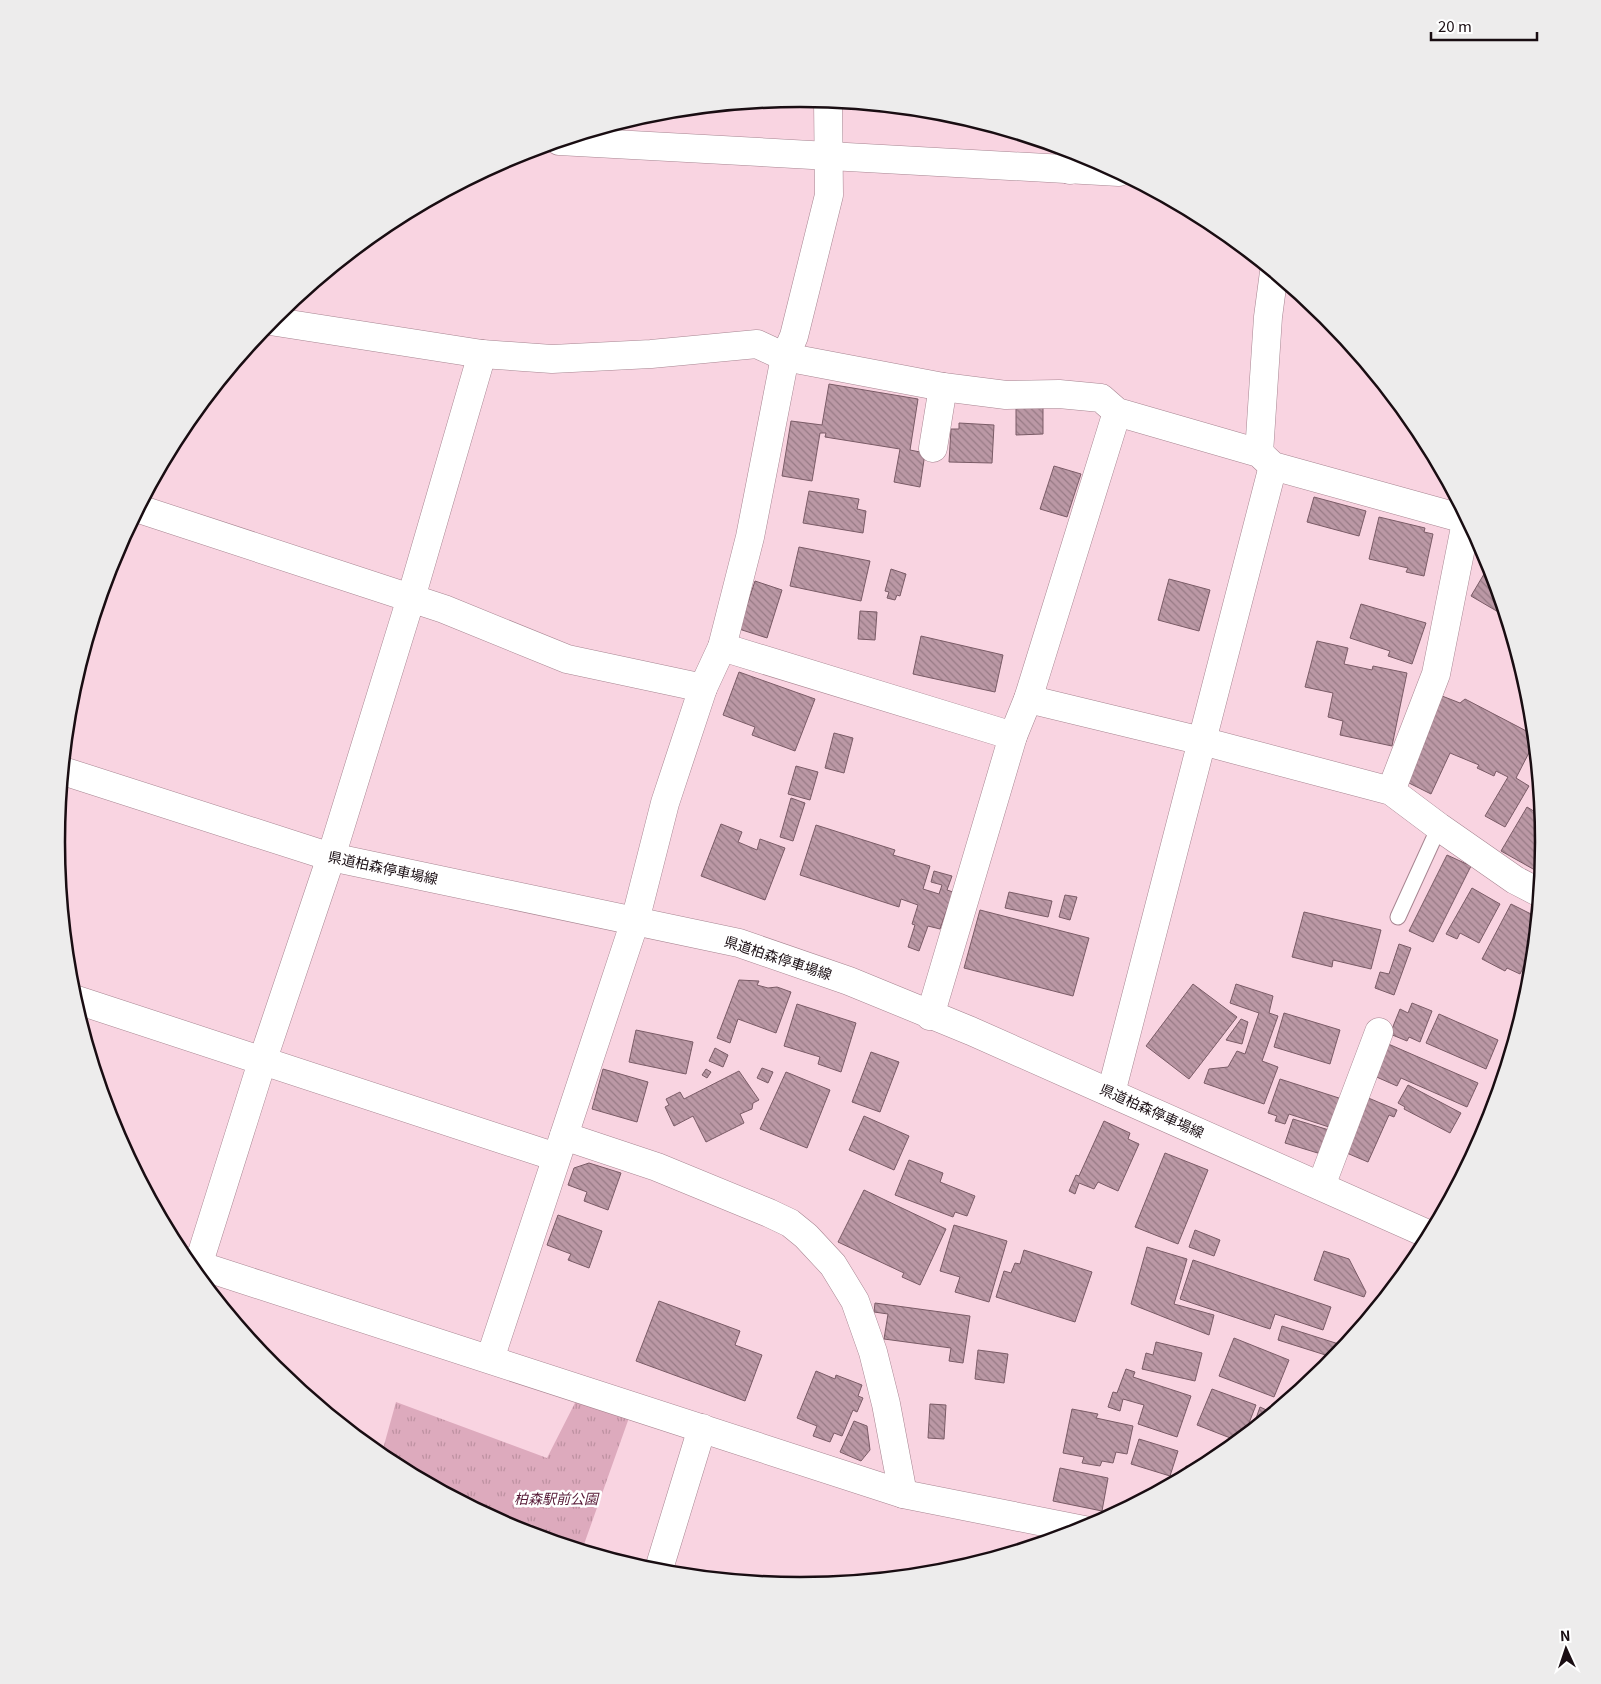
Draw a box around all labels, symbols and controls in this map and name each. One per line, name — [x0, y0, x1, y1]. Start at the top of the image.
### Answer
scale bar — [1431, 10, 1537, 42]
text: 20 m — [1438, 15, 1472, 36]
street label: 県道柏森停車場線 — [326, 846, 440, 888]
street label: 県道柏森停車場線 — [722, 930, 835, 984]
street label: 県道柏森停車場線 — [1097, 1078, 1208, 1142]
park label: 柏森駅前公園 — [514, 1488, 600, 1508]
north arrow — [1541, 1624, 1591, 1674]
text: N — [1560, 1625, 1571, 1645]

